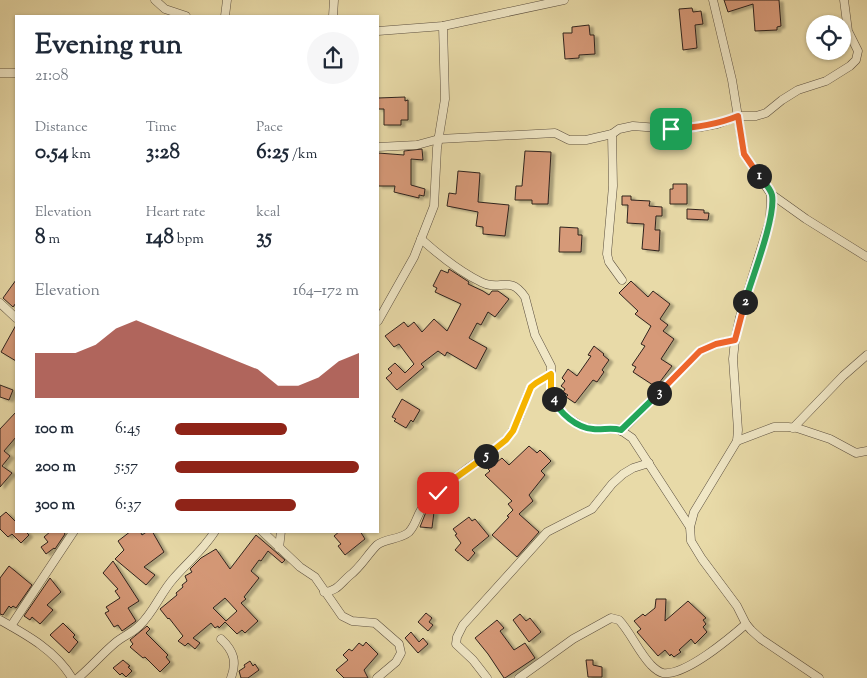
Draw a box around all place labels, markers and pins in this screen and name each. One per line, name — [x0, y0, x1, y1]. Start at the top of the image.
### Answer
pin — [650, 108, 692, 150]
pin: 1 — [746, 164, 772, 188]
pin: 2 — [732, 290, 758, 314]
pin: 3 — [646, 380, 672, 406]
pin: 4 — [542, 386, 566, 412]
pin: 5 — [474, 444, 498, 468]
pin — [417, 472, 459, 514]

